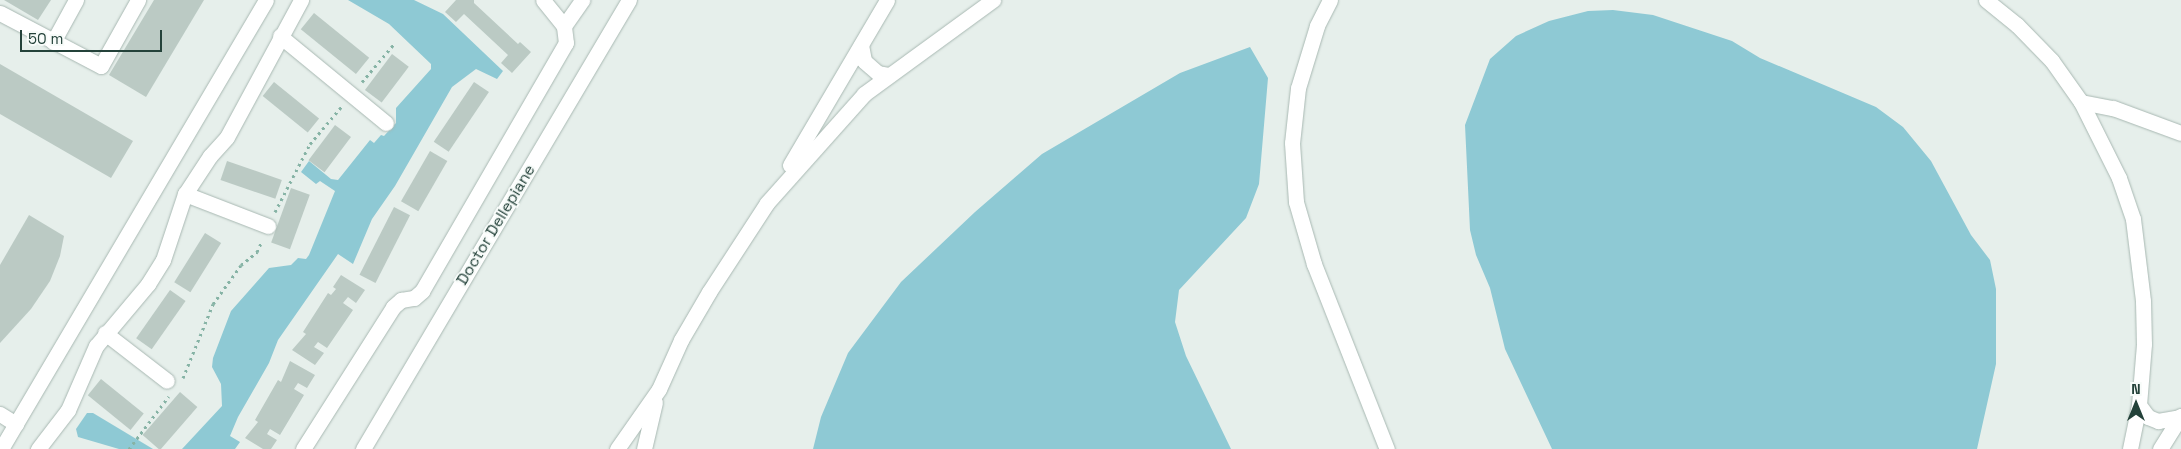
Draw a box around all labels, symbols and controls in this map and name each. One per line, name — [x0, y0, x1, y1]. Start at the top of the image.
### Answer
scale bar — [22, 20, 165, 52]
text: 50 m — [28, 29, 63, 48]
street label: Doctor Dellepiane — [453, 161, 539, 289]
north arrow — [2111, 379, 2161, 429]
text: N — [2131, 380, 2141, 398]

